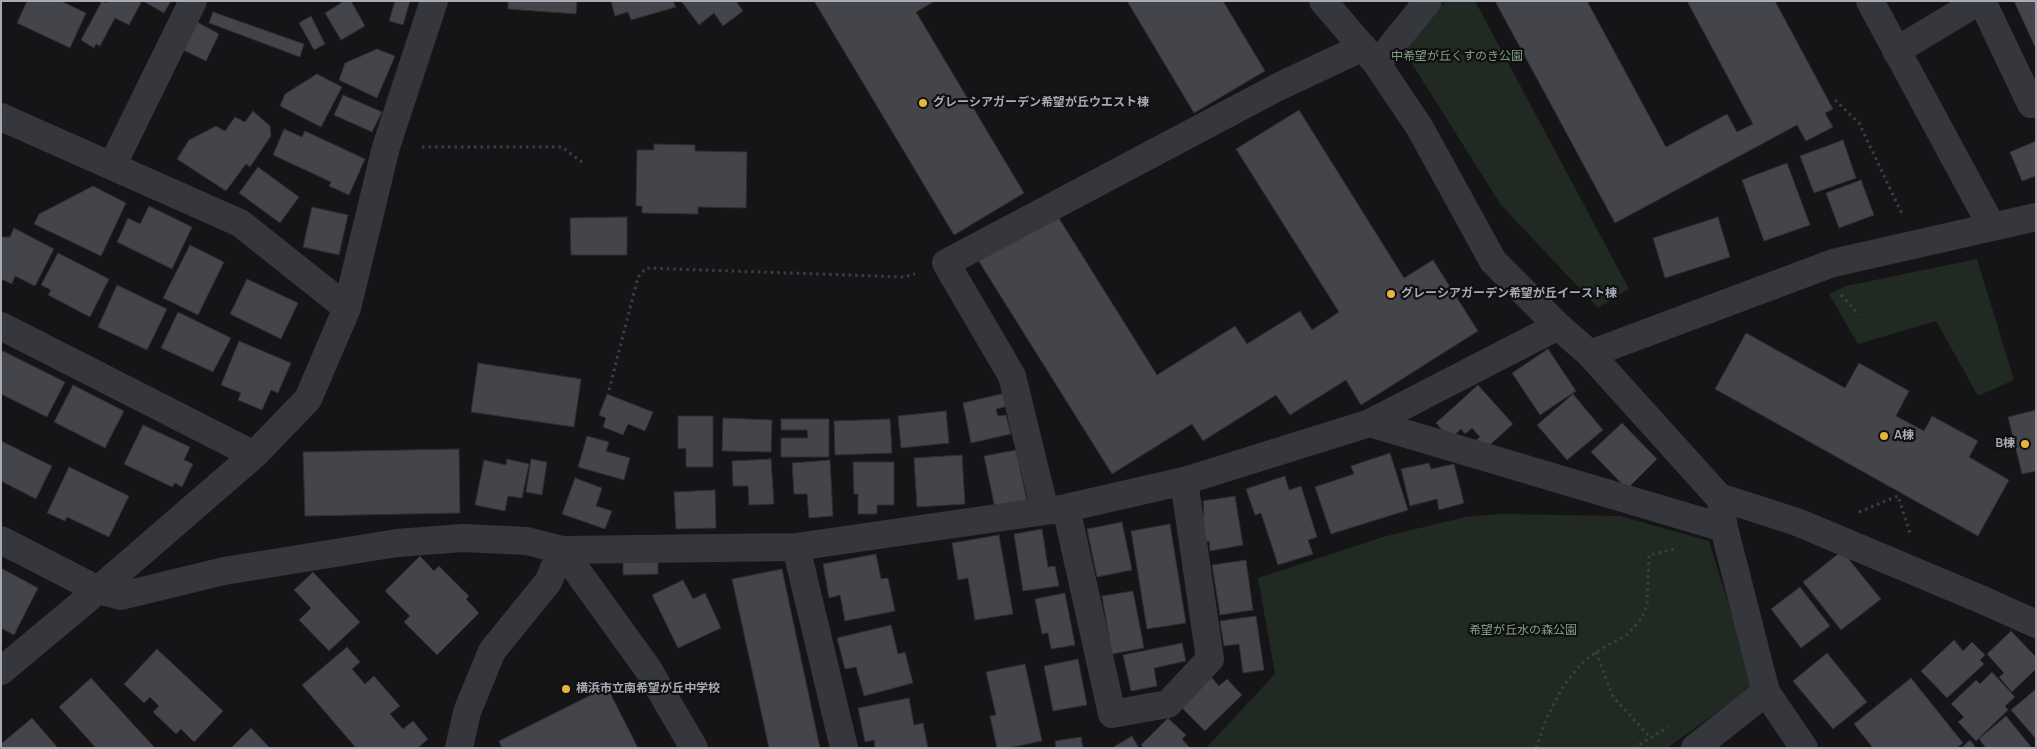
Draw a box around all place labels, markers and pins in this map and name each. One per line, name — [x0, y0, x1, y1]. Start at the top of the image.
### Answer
place label: グレーシアガーデン希望が丘ウエスト棟 — [933, 96, 1149, 110]
marker: グレーシアガーデン希望が丘ウエスト棟 — [917, 97, 929, 109]
place label: グレーシアガーデン希望が丘イースト棟 — [1401, 287, 1617, 301]
marker: グレーシアガーデン希望が丘イースト棟 — [1385, 288, 1397, 300]
place label: A棟 — [1894, 429, 1914, 443]
marker: A棟 — [1878, 430, 1890, 442]
place label: B棟 — [1995, 437, 2015, 451]
marker: B棟 — [2019, 438, 2031, 450]
place label: 横浜市立南希望が丘中学校 — [576, 682, 720, 696]
marker: 横浜市立南希望が丘中学校 — [560, 683, 572, 695]

